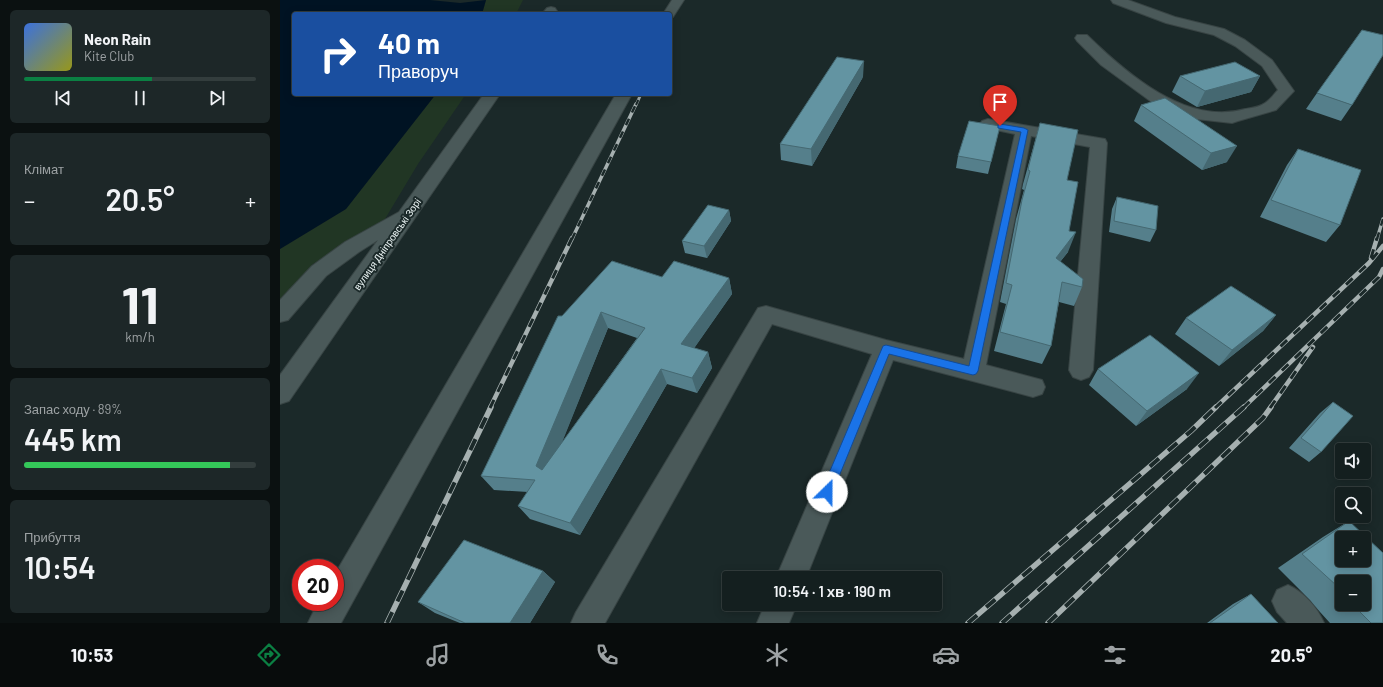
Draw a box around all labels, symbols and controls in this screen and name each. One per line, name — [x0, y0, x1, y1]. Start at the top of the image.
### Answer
text: 40 m — [378, 26, 440, 60]
icon: right — [312, 28, 364, 80]
text: Neon Rain — [84, 30, 151, 48]
text: Kite Club — [84, 48, 134, 64]
text: Праворуч — [378, 60, 459, 82]
pin — [983, 85, 1017, 126]
icon: previous — [52, 87, 74, 109]
icon: pause — [129, 87, 151, 109]
icon: next — [206, 87, 228, 109]
icon: arrive — [989, 91, 1011, 113]
text: Клімат — [24, 161, 64, 177]
text: 20.5° — [106, 181, 175, 217]
text: − — [24, 187, 35, 213]
text: + — [245, 187, 256, 213]
street label: вулиця Дніпровські Зорі — [351, 196, 423, 292]
text: 11 — [121, 272, 159, 334]
text: km/h — [125, 329, 155, 345]
text: Запас ходу · 89% — [24, 401, 122, 417]
text: 445 km — [24, 421, 122, 457]
map controls — [1335, 443, 1371, 611]
button: sound — [1335, 443, 1371, 479]
position arrow — [806, 471, 848, 513]
button: search — [1335, 487, 1371, 523]
text: Прибуття — [24, 529, 80, 545]
button: + — [1335, 531, 1371, 567]
text: 10:54 — [24, 549, 96, 585]
speed limit sign: 20 — [292, 559, 344, 611]
button: − — [1335, 575, 1371, 611]
text: 10:54 · 1 хв · 190 m — [773, 582, 891, 600]
icon: directions — [255, 641, 283, 669]
icon: music — [424, 641, 452, 669]
icon: phone — [593, 641, 621, 669]
icon: climate — [763, 641, 791, 669]
icon: car — [932, 641, 960, 669]
icon: filters — [1101, 641, 1129, 669]
text: 10:53 — [71, 644, 113, 666]
text: 20.5° — [1271, 644, 1312, 666]

